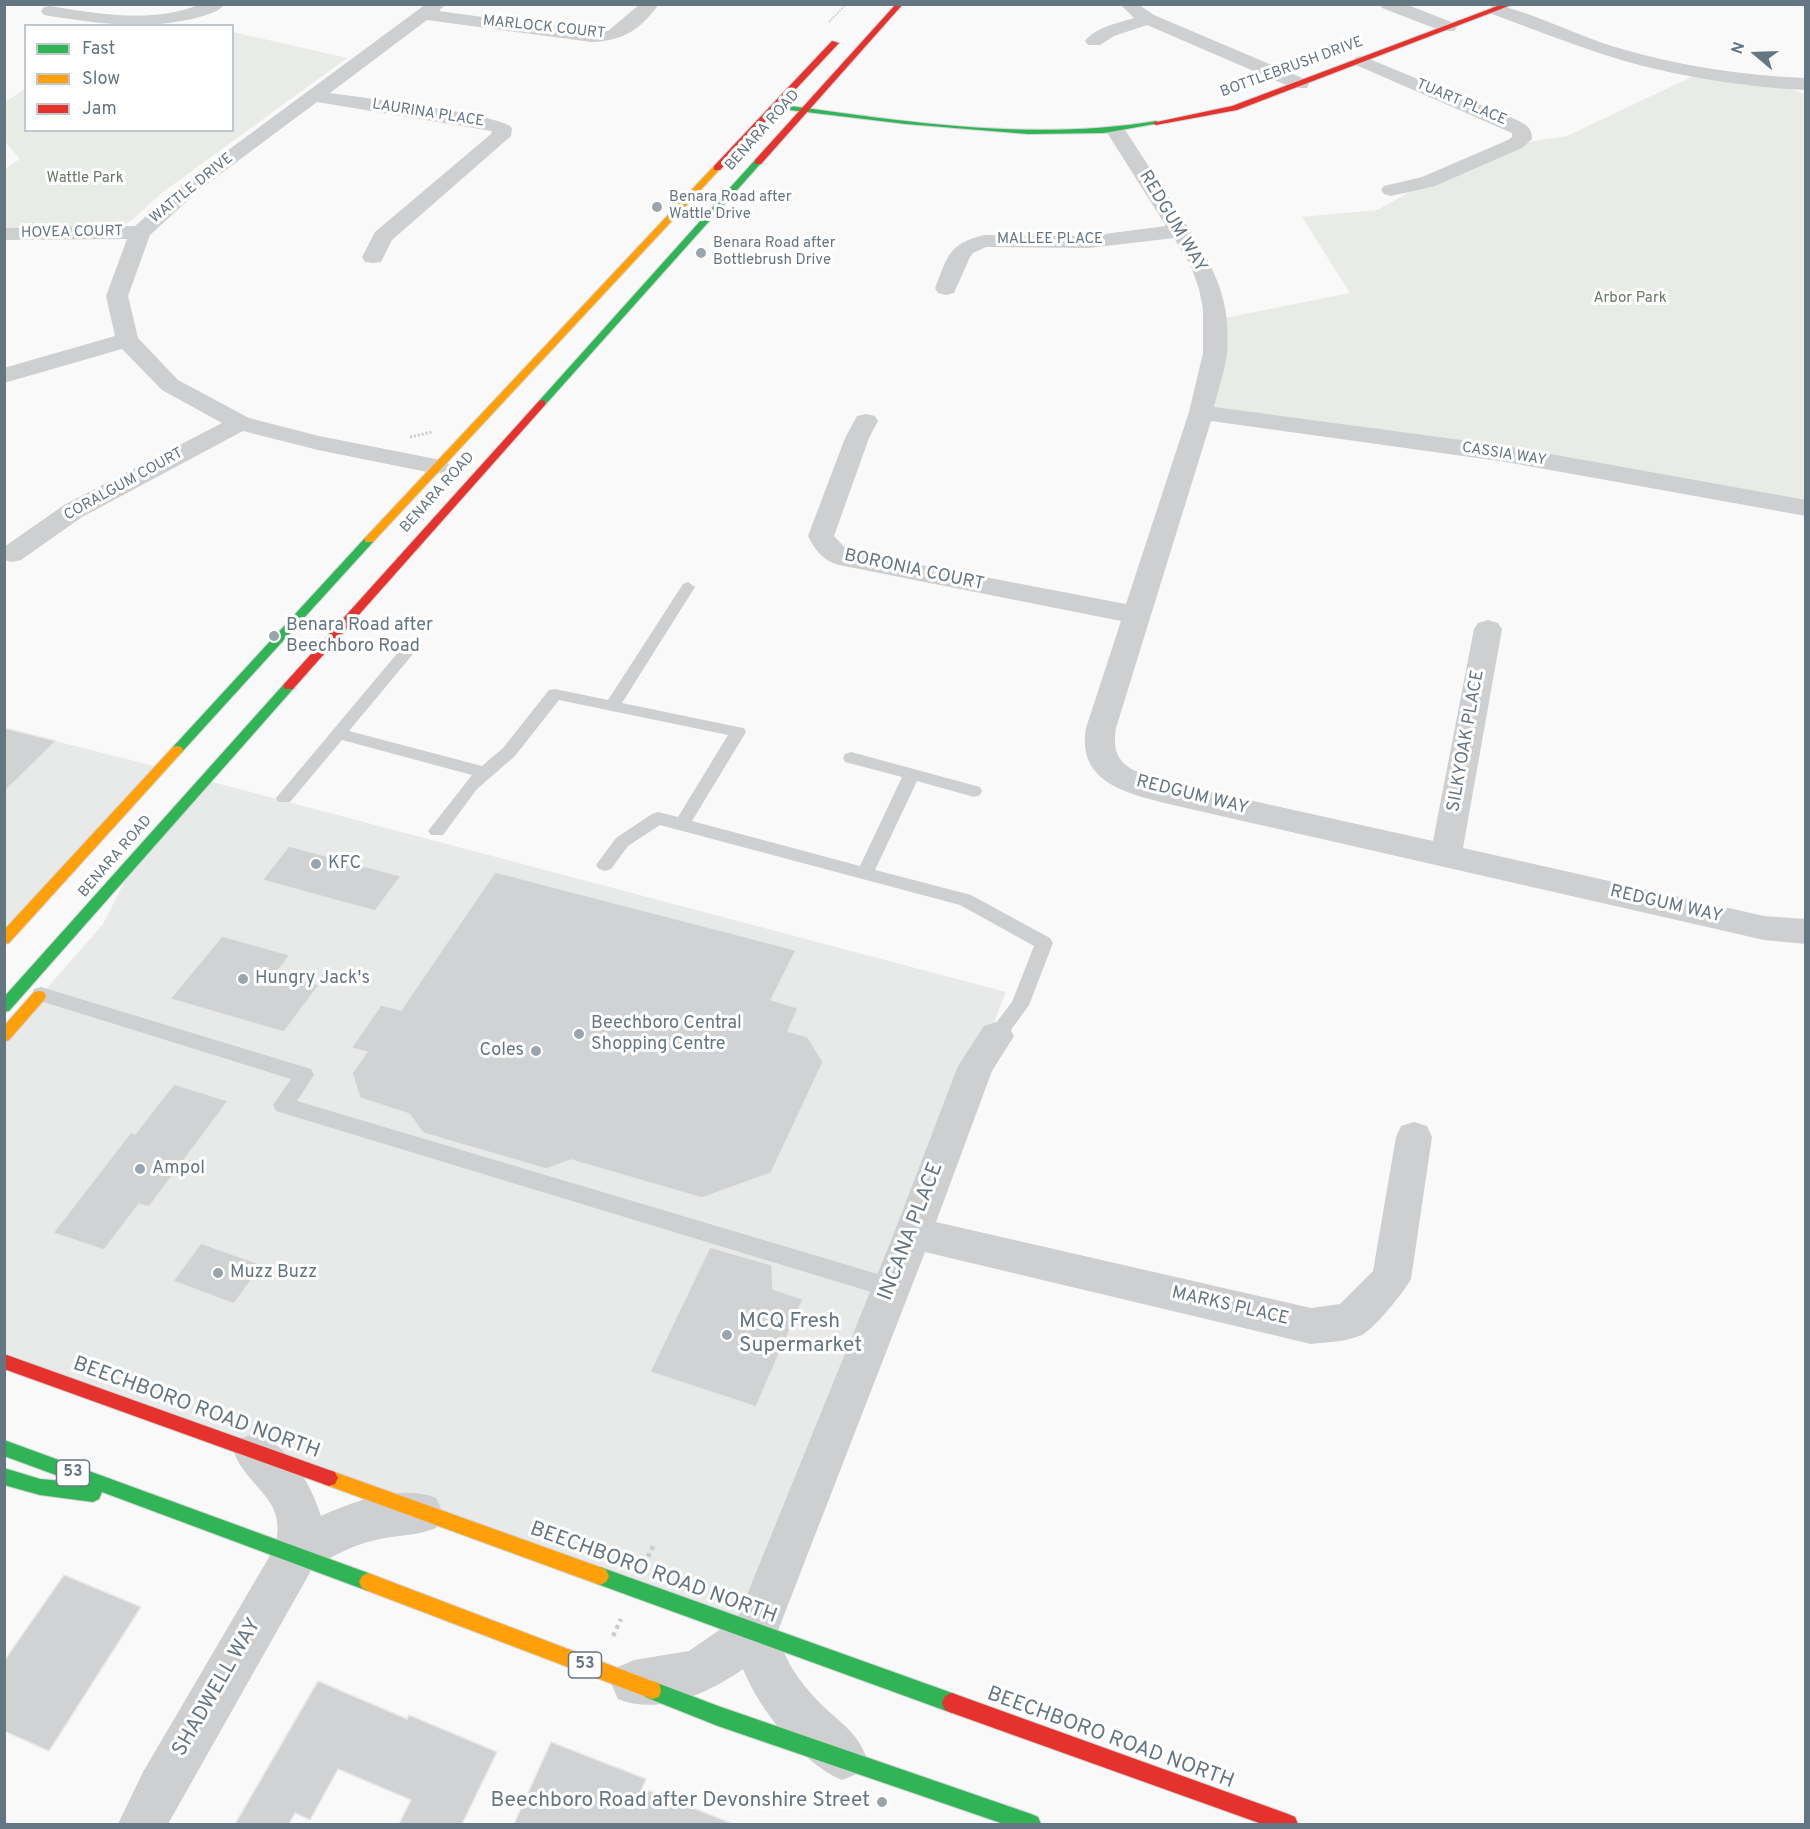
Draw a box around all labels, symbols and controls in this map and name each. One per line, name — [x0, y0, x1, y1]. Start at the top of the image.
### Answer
street label: MARLOCK COURT — [482, 13, 606, 43]
legend — [24, 24, 234, 132]
north arrow — [1726, 24, 1786, 84]
street label: BOTTLEBRUSH DRIVE — [1218, 34, 1366, 102]
text: Fast — [82, 38, 115, 61]
text: N — [1728, 39, 1750, 57]
text: Slow — [82, 68, 120, 91]
street label: TUART PLACE — [1413, 76, 1509, 130]
street label: BENARA ROAD — [722, 87, 804, 175]
street label: LAURINA PLACE — [371, 96, 485, 132]
text: Jam — [82, 98, 117, 121]
street label: WATTLE DRIVE — [147, 150, 237, 228]
street label: REDGUM WAY — [1133, 167, 1211, 277]
park label: Wattle Park — [46, 170, 124, 188]
place label: Benara Road after Wattle Drive — [669, 189, 792, 224]
marker: Benara Road after Wattle Drive — [650, 200, 664, 214]
street label: HOVEA COURT — [21, 223, 123, 243]
street label: MALLEE PLACE — [997, 231, 1103, 249]
place label: Benara Road after Bottlebrush Drive — [713, 235, 836, 270]
marker: Benara Road after Bottlebrush Drive — [694, 246, 708, 260]
park label: Arbor Park — [1593, 290, 1667, 308]
street label: CASSIA WAY — [1460, 439, 1548, 471]
street label: CORALGUM COURT — [61, 445, 187, 525]
street label: BENARA ROAD — [397, 449, 479, 537]
street label: BORONIA COURT — [842, 546, 986, 596]
place label: Benara Road after Beechboro Road — [286, 615, 433, 658]
marker: Benara Road after Beechboro Road — [267, 629, 281, 643]
street label: SILKYOAK PLACE — [1444, 668, 1490, 814]
street label: REDGUM WAY — [1134, 772, 1250, 820]
street label: BENARA ROAD — [76, 812, 156, 902]
place label: KFC — [328, 853, 361, 875]
marker: KFC — [309, 857, 323, 871]
street label: REDGUM WAY — [1608, 882, 1724, 928]
place label: Hungry Jack's — [255, 968, 370, 990]
marker: Hungry Jack's — [236, 972, 250, 986]
place label: Beechboro Central Shopping Centre — [591, 1013, 742, 1056]
marker: Beechboro Central Shopping Centre — [572, 1027, 586, 1041]
place label: Coles — [480, 1040, 524, 1062]
marker: Coles — [529, 1044, 543, 1058]
place label: Ampol — [152, 1158, 205, 1180]
street label: INCANA PLACE — [874, 1159, 950, 1305]
marker: Ampol — [133, 1162, 147, 1176]
place label: Muzz Buzz — [230, 1262, 317, 1284]
marker: Muzz Buzz — [211, 1266, 225, 1280]
street label: MARKS PLACE — [1169, 1283, 1291, 1331]
place label: MCQ Fresh Supermarket — [739, 1310, 862, 1360]
marker: MCQ Fresh Supermarket — [720, 1328, 734, 1342]
street label: BEECHBORO ROAD NORTH — [69, 1352, 323, 1466]
road number: 53 — [56, 1460, 90, 1486]
street label: BEECHBORO ROAD NORTH — [526, 1517, 780, 1631]
street label: SHADWELL WAY — [168, 1614, 268, 1762]
road number: 53 — [568, 1652, 602, 1678]
street label: BEECHBORO ROAD NORTH — [983, 1682, 1237, 1796]
place label: Beechboro Road after Devonshire Street — [490, 1789, 870, 1815]
marker: Beechboro Road after Devonshire Street — [875, 1795, 889, 1809]

